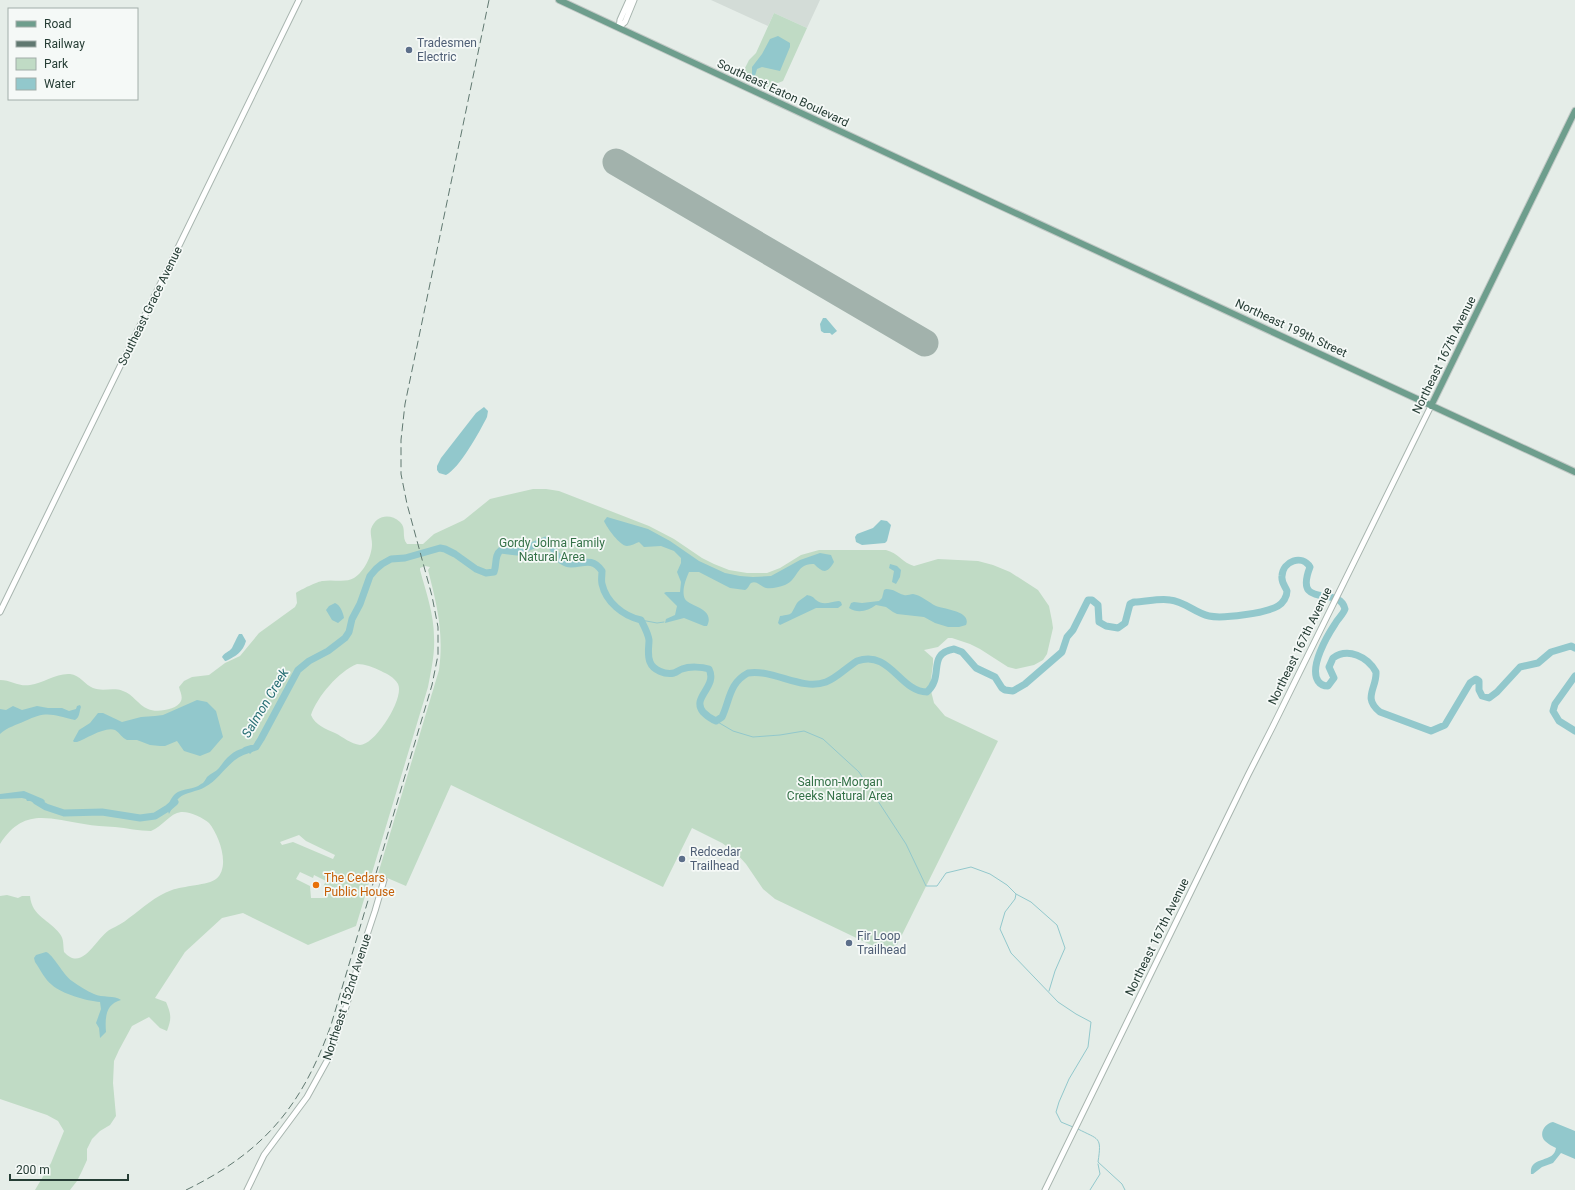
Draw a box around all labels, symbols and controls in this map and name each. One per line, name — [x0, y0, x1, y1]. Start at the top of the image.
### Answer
legend — [8, 8, 138, 100]
text: Road — [44, 17, 72, 31]
place label: Tradesmen Electric — [417, 36, 477, 64]
text: Railway — [44, 37, 85, 51]
marker: Tradesmen Electric — [404, 45, 414, 55]
street label: Southeast Eaton Boulevard — [715, 56, 851, 130]
text: Park — [44, 57, 69, 71]
text: Water — [44, 77, 75, 91]
street label: Southeast Grace Avenue — [115, 244, 185, 368]
street label: Northeast 167th Avenue — [1409, 294, 1479, 416]
street label: Northeast 199th Street — [1233, 296, 1349, 360]
park label: Gordy Jolma Family Natural Area — [499, 536, 605, 564]
street label: Northeast 167th Avenue — [1265, 585, 1335, 707]
water label: Salmon Creek — [238, 665, 292, 740]
park label: Salmon-Morgan Creeks Natural Area — [787, 775, 893, 803]
place label: Redcedar Trailhead — [690, 845, 741, 873]
marker: Redcedar Trailhead — [677, 854, 687, 864]
place label: The Cedars Public House — [324, 871, 395, 899]
street label: Northeast 167th Avenue — [1122, 876, 1192, 998]
marker: The Cedars Public House — [311, 880, 321, 890]
place label: Fir Loop Trailhead — [857, 929, 906, 957]
street label: Northeast 152nd Avenue — [320, 932, 374, 1062]
marker: Fir Loop Trailhead — [844, 938, 854, 948]
scale bar — [10, 1156, 128, 1182]
text: 200 m — [16, 1163, 50, 1177]

